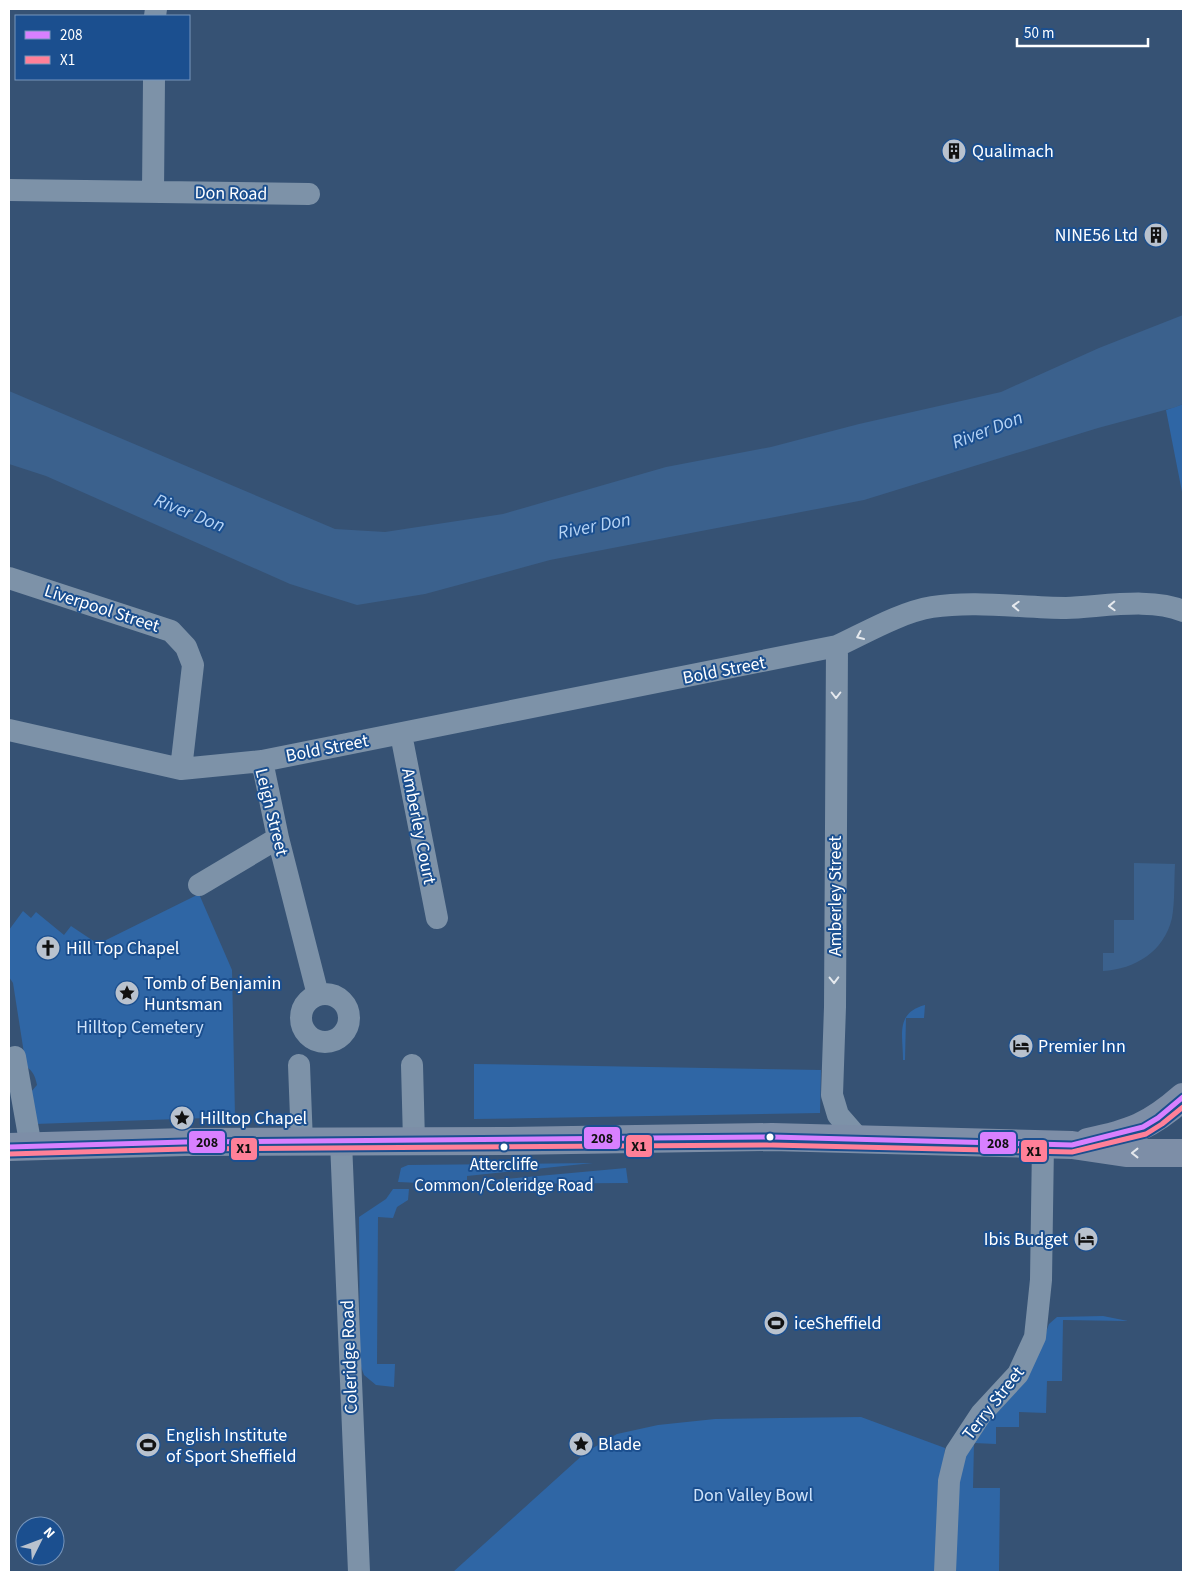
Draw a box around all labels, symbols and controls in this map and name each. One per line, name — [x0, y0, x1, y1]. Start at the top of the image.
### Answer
legend — [15, 15, 190, 80]
scale bar — [1017, 15, 1148, 47]
text: 50 m — [1024, 23, 1054, 44]
text: 208 — [60, 25, 82, 46]
text: X1 — [60, 50, 75, 71]
building icon: Qualimach — [941, 138, 967, 164]
place label: Qualimach — [972, 139, 1054, 164]
street label: Don Road — [194, 180, 268, 207]
building icon: NINE56 Ltd — [1143, 222, 1169, 248]
place label: NINE56 Ltd — [1055, 223, 1138, 248]
water label: River Don — [948, 405, 1027, 456]
water label: River Don — [150, 487, 229, 540]
water label: River Don — [555, 506, 633, 547]
street label: Liverpool Street — [41, 578, 163, 639]
one-way arrow — [1012, 600, 1020, 611]
one-way arrow — [1108, 600, 1116, 611]
one-way arrow — [856, 629, 865, 640]
street label: Bold Street — [681, 650, 768, 691]
one-way arrow — [831, 691, 841, 699]
street label: Bold Street — [284, 728, 371, 769]
street label: Leigh Street — [249, 766, 294, 859]
street label: Amberley Court — [395, 766, 442, 886]
street label: Amberley Street — [823, 836, 848, 956]
church icon: Hill Top Chapel — [35, 935, 61, 961]
place label: Hill Top Chapel — [66, 936, 179, 961]
place label: Tomb of Benjamin Huntsman — [144, 971, 281, 1017]
one-way arrow — [829, 976, 839, 984]
place icon: Tomb of Benjamin Huntsman — [114, 980, 140, 1006]
park label: Hilltop Cemetery — [76, 1015, 204, 1040]
hotel icon: Premier Inn — [1008, 1033, 1034, 1059]
place label: Premier Inn — [1038, 1034, 1126, 1059]
place icon: Hilltop Chapel — [169, 1105, 195, 1131]
place label: Hilltop Chapel — [200, 1106, 307, 1131]
line badge: 208 — [583, 1126, 621, 1150]
text: 208 — [591, 1129, 613, 1149]
line badge: 208 — [188, 1130, 226, 1154]
line badge: 208 — [979, 1131, 1017, 1155]
unlabelled marker — [765, 1132, 775, 1142]
text: 208 — [196, 1133, 218, 1153]
line badge: X1 — [625, 1134, 653, 1158]
text: 208 — [987, 1134, 1009, 1154]
line badge: X1 — [230, 1137, 258, 1161]
text: X1 — [631, 1137, 647, 1157]
text: X1 — [236, 1139, 252, 1159]
line badge: X1 — [1020, 1139, 1048, 1163]
marker: Attercliffe Common/Coleridge Road — [499, 1142, 509, 1152]
text: X1 — [1026, 1142, 1042, 1162]
one-way arrow — [1130, 1147, 1138, 1158]
place label: Attercliffe Common/Coleridge Road — [414, 1153, 594, 1198]
hotel icon: Ibis Budget — [1073, 1226, 1099, 1252]
place label: Ibis Budget — [984, 1227, 1068, 1252]
street label: Coleridge Road — [335, 1299, 364, 1414]
sports icon: iceSheffield — [763, 1310, 789, 1336]
place label: iceSheffield — [794, 1311, 881, 1336]
street label: Terry Street — [957, 1361, 1030, 1445]
place label: English Institute of Sport Sheffield — [166, 1423, 296, 1469]
place icon: Blade — [568, 1431, 594, 1457]
sports icon: English Institute of Sport Sheffield — [135, 1432, 161, 1458]
place label: Blade — [598, 1432, 641, 1457]
park label: Don Valley Bowl — [693, 1483, 813, 1508]
north arrow — [15, 1516, 65, 1566]
text: N — [38, 1523, 59, 1543]

